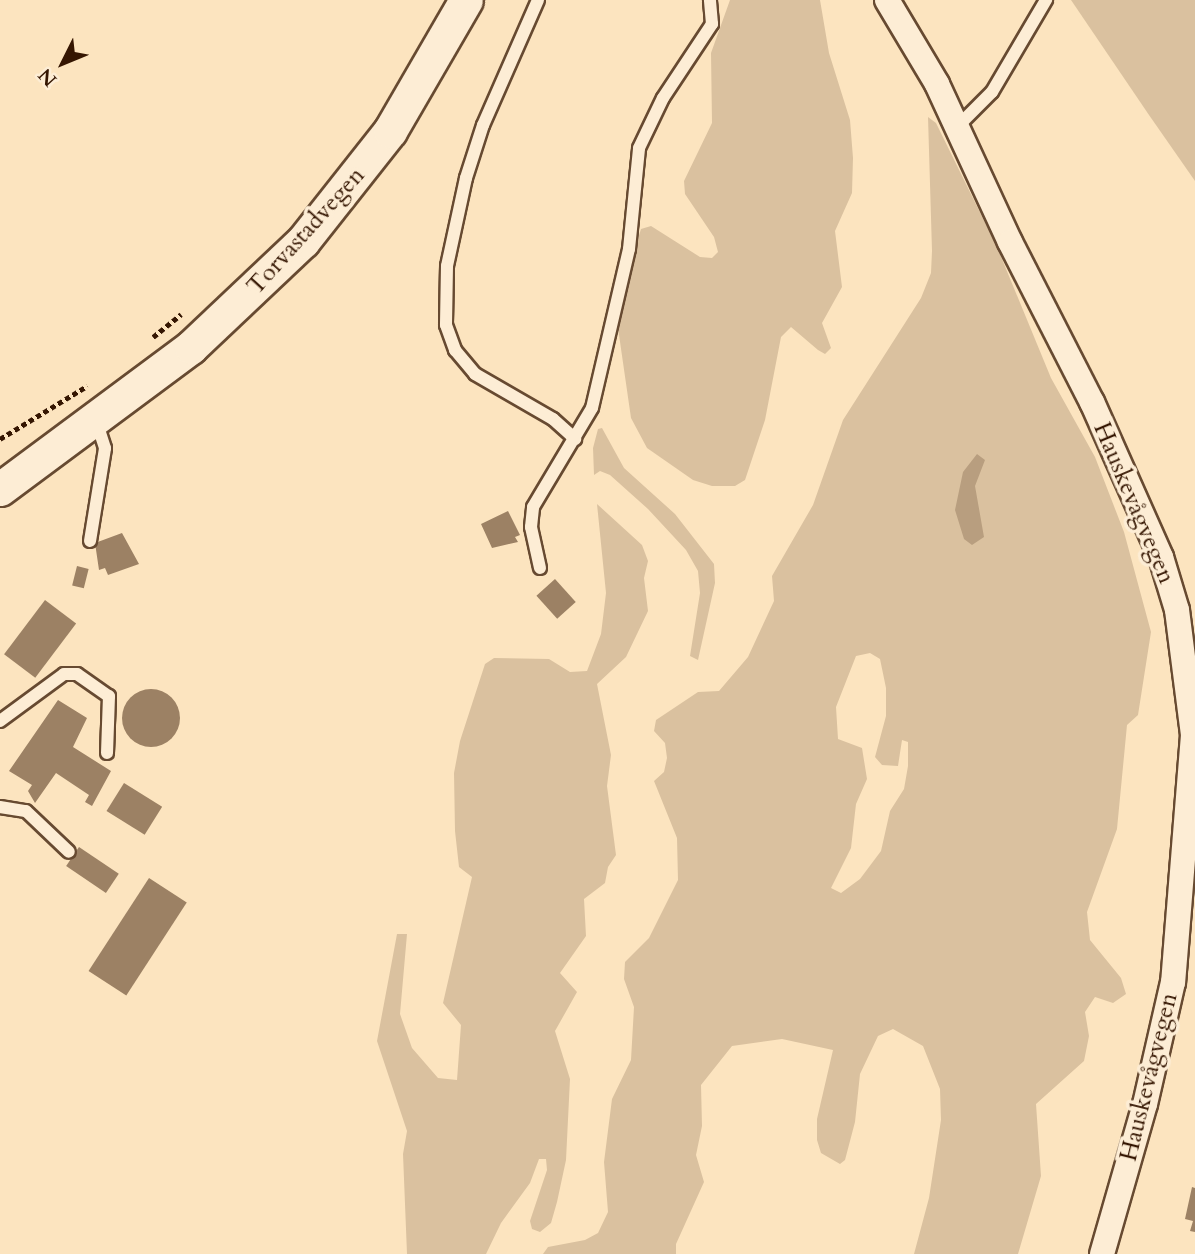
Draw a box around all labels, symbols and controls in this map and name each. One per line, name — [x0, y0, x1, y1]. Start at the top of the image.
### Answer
north arrow — [28, 28, 98, 98]
text: N — [33, 62, 63, 92]
street label: Torvastadvegen — [241, 161, 371, 301]
street label: Hauskevågvegen — [1087, 418, 1181, 588]
street label: Hauskevågvegen — [1114, 990, 1184, 1164]

